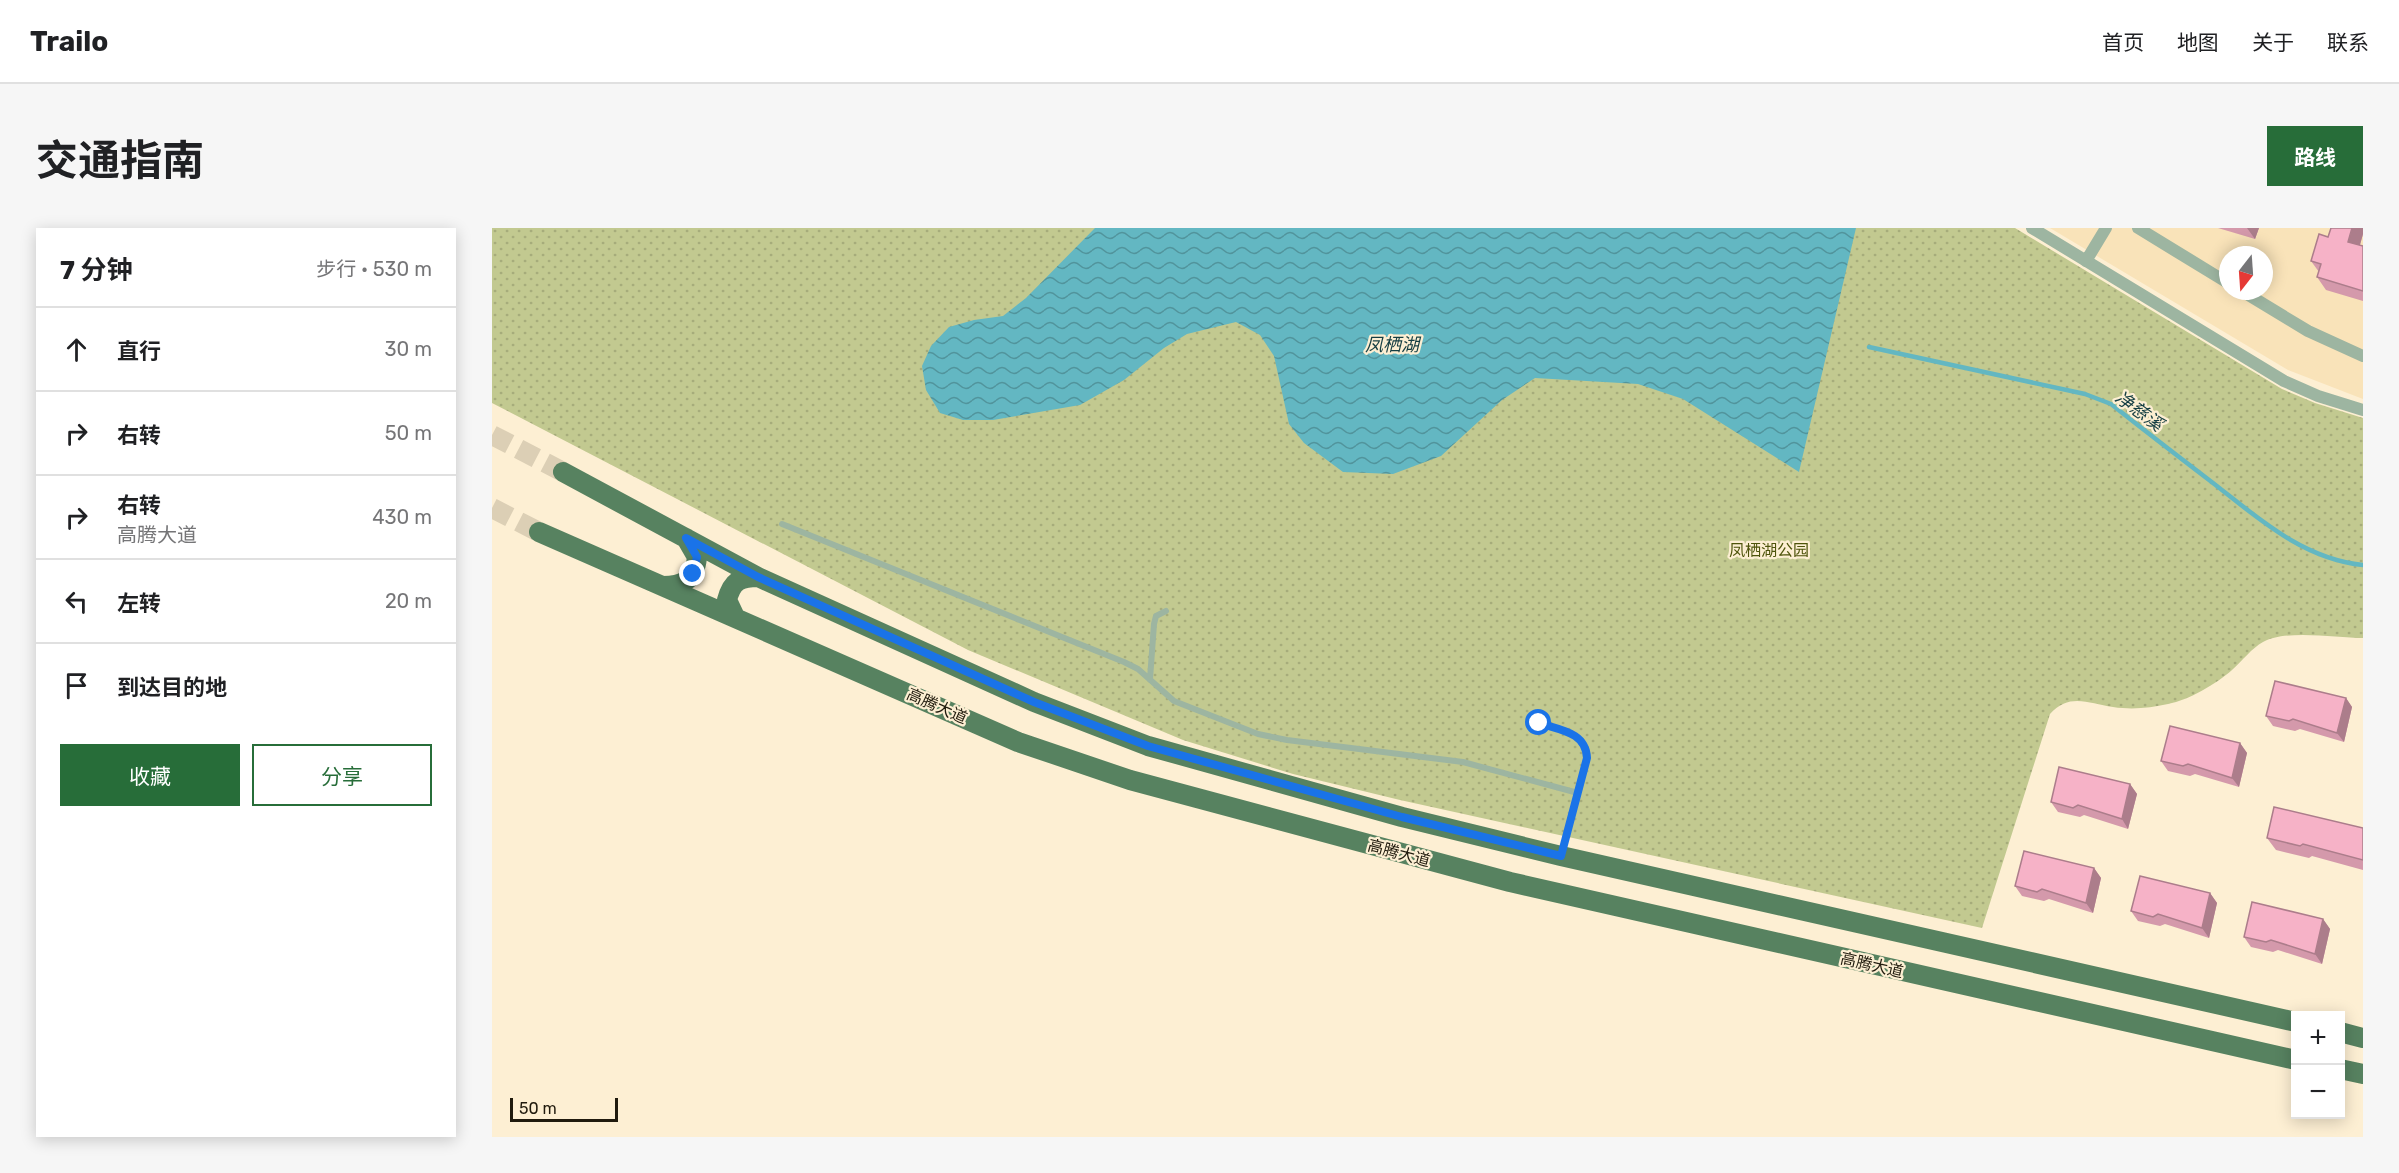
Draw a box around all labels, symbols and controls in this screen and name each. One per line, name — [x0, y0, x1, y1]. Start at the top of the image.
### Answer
text: Trailo — [30, 25, 108, 58]
text: 首页 — [2102, 30, 2144, 55]
text: 地图 — [2177, 30, 2219, 55]
text: 关于 — [2252, 30, 2294, 55]
text: 联系 — [2327, 30, 2369, 55]
button: 路线 — [2267, 126, 2363, 186]
text: 交通指南 — [36, 136, 204, 186]
north arrow — [2219, 246, 2273, 300]
text: 7 分钟 — [60, 255, 132, 286]
text: 步行 · 530 m — [316, 257, 432, 281]
icon: ahead — [60, 333, 93, 366]
water label: 凤栖湖 — [1365, 334, 1422, 356]
text: 30 m — [385, 337, 432, 361]
text: 直行 — [117, 338, 161, 365]
water label: 净慈溪 — [2111, 386, 2169, 437]
icon: right — [60, 417, 93, 450]
text: 50 m — [385, 421, 432, 445]
text: 右转 — [117, 422, 161, 449]
text: 右转 — [117, 492, 161, 519]
icon: right — [60, 501, 93, 534]
text: 430 m — [372, 505, 432, 529]
text: 高腾大道 — [117, 523, 197, 547]
park label: 凤栖湖公园 — [1729, 541, 1809, 560]
route end — [679, 560, 705, 586]
icon: left — [60, 585, 93, 618]
text: 20 m — [385, 589, 432, 613]
text: 左转 — [117, 590, 161, 617]
icon: arrive — [60, 669, 93, 702]
text: 到达目的地 — [117, 674, 227, 701]
street label: 高腾大道 — [904, 684, 970, 728]
route start — [1525, 709, 1551, 735]
button: 收藏 — [60, 744, 240, 806]
button: 分享 — [252, 744, 432, 806]
street label: 高腾大道 — [1366, 836, 1432, 870]
street label: 高腾大道 — [1839, 949, 1905, 981]
map controls — [2291, 1011, 2345, 1119]
button: + — [2291, 1011, 2345, 1065]
button: − — [2291, 1065, 2345, 1119]
scale bar — [510, 1095, 618, 1122]
text: 50 m — [519, 1099, 557, 1118]

